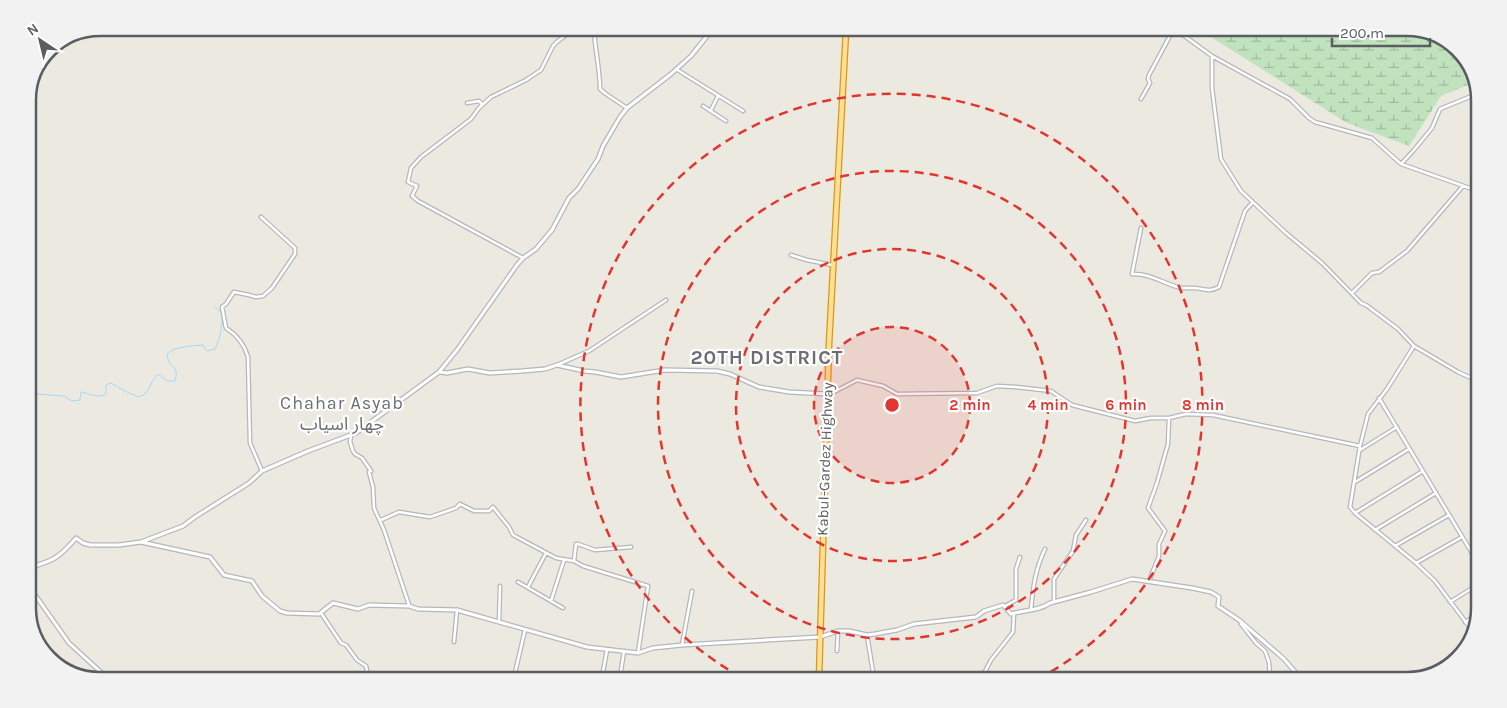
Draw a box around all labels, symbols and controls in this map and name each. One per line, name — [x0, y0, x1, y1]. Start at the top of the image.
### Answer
north arrow — [15, 15, 65, 65]
scale bar — [1332, 15, 1430, 47]
text: N — [24, 20, 42, 40]
text: 200 m — [1340, 24, 1384, 42]
district label: 20TH DISTRICT — [690, 346, 844, 369]
street label: Kabul-Gardez Highway — [813, 382, 837, 536]
district label: Chahar Asyab چهار اسیاب — [280, 392, 404, 435]
centre of rings — [883, 396, 901, 414]
text: 2 min — [949, 396, 991, 414]
text: 4 min — [1027, 396, 1069, 414]
text: 6 min — [1105, 396, 1147, 414]
text: 8 min — [1182, 396, 1224, 414]

